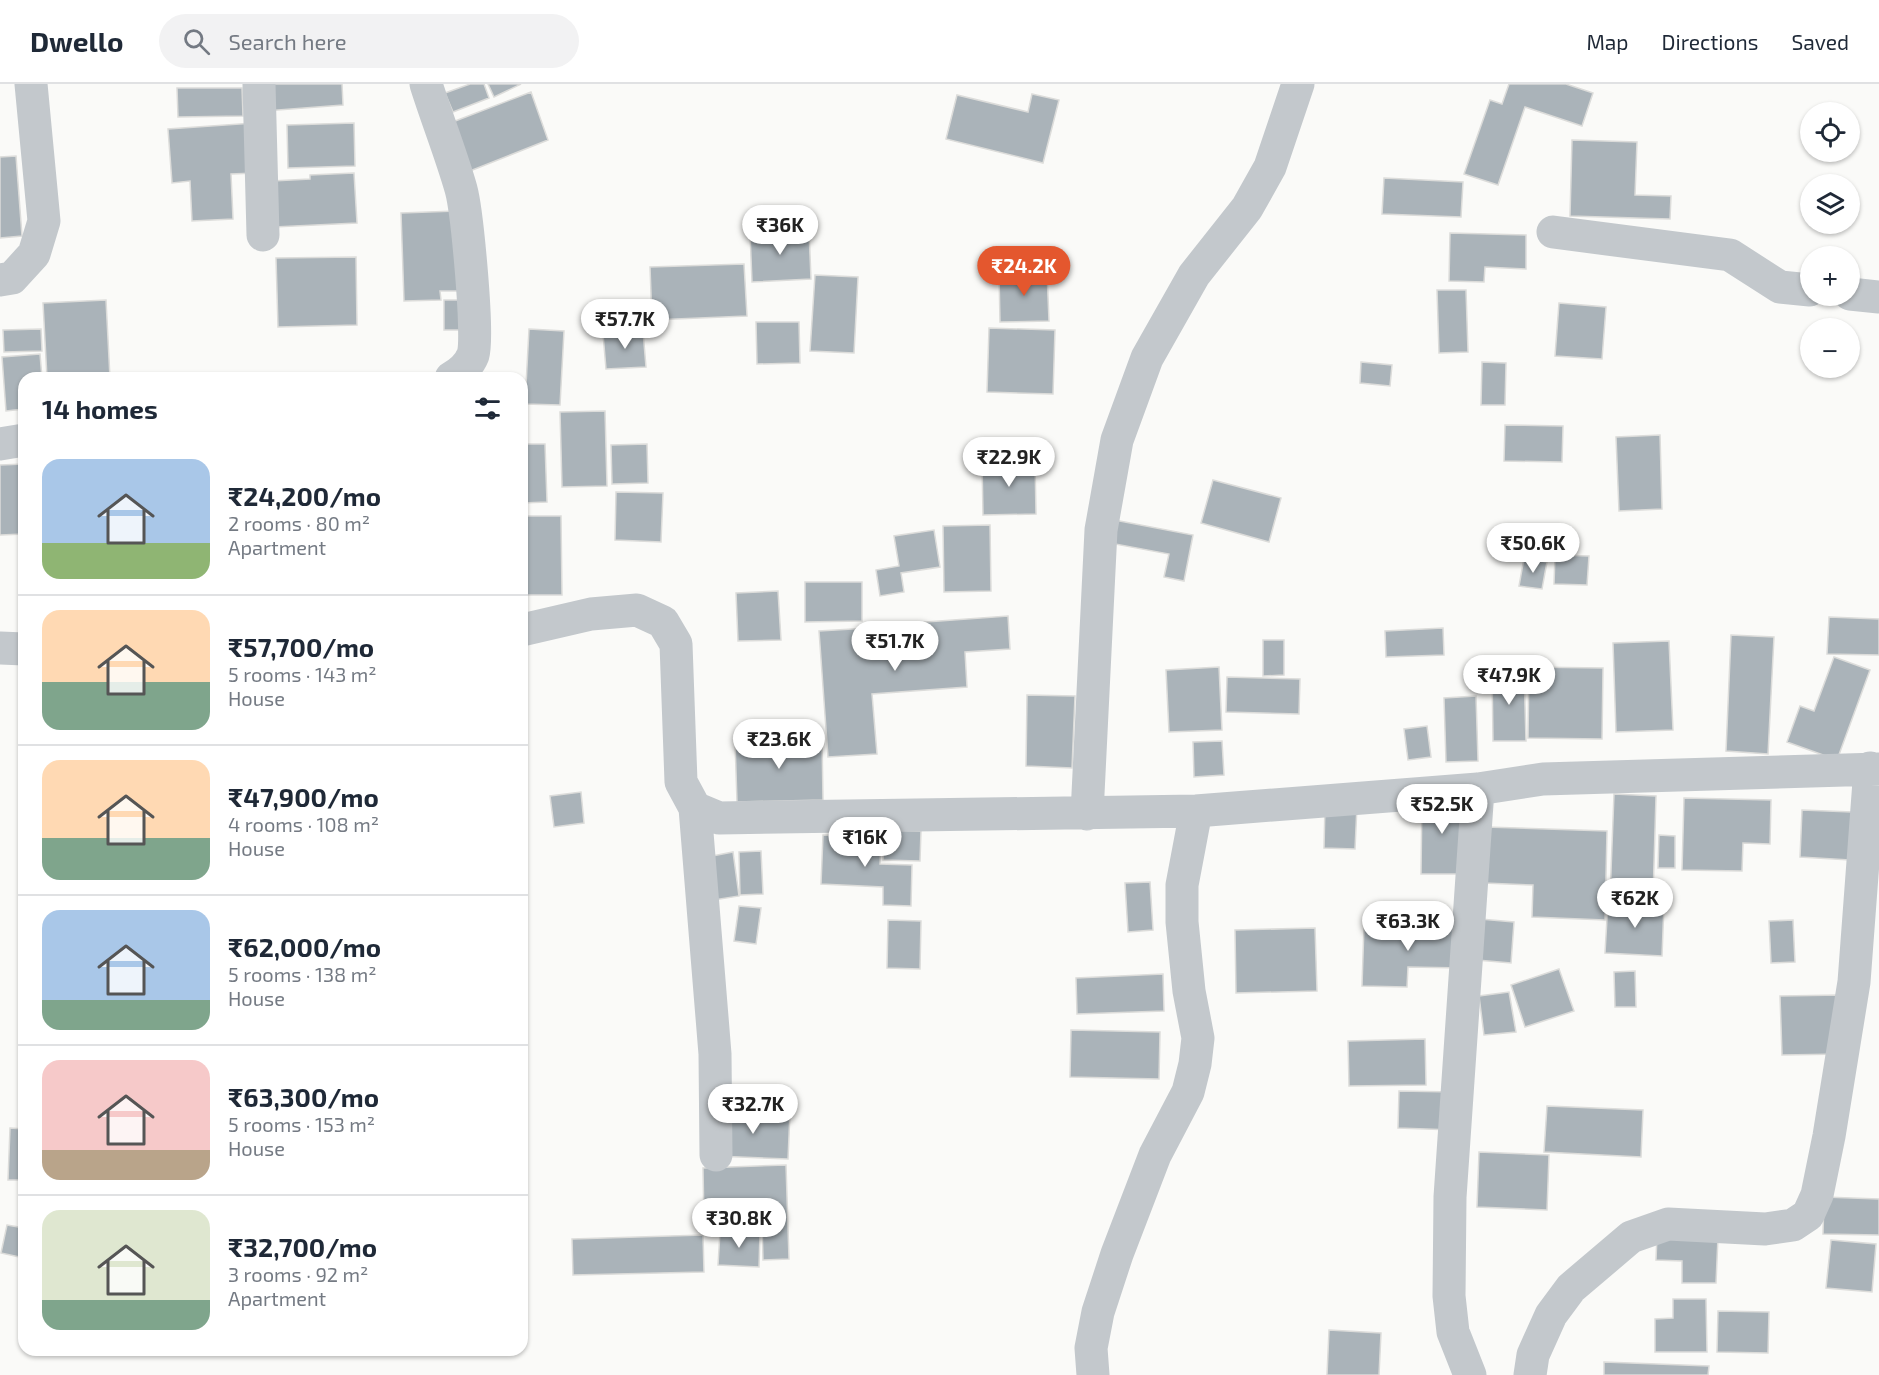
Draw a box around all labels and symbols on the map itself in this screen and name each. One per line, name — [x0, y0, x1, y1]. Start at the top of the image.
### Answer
pin: ₹36K — [744, 205, 816, 256]
pin: ₹24.2K — [975, 246, 1073, 297]
pin: ₹57.7K — [576, 299, 674, 350]
pin: ₹22.9K — [960, 437, 1058, 488]
pin: ₹50.6K — [1484, 523, 1582, 574]
pin: ₹51.7K — [846, 621, 944, 672]
pin: ₹47.9K — [1460, 655, 1558, 706]
pin: ₹23.6K — [730, 719, 828, 770]
pin: ₹52.5K — [1393, 784, 1491, 835]
pin: ₹16K — [829, 817, 901, 868]
pin: ₹62K — [1599, 878, 1671, 929]
pin: ₹63.3K — [1359, 901, 1457, 952]
pin: ₹32.7K — [704, 1084, 802, 1135]
pin: ₹30.8K — [690, 1198, 788, 1249]

